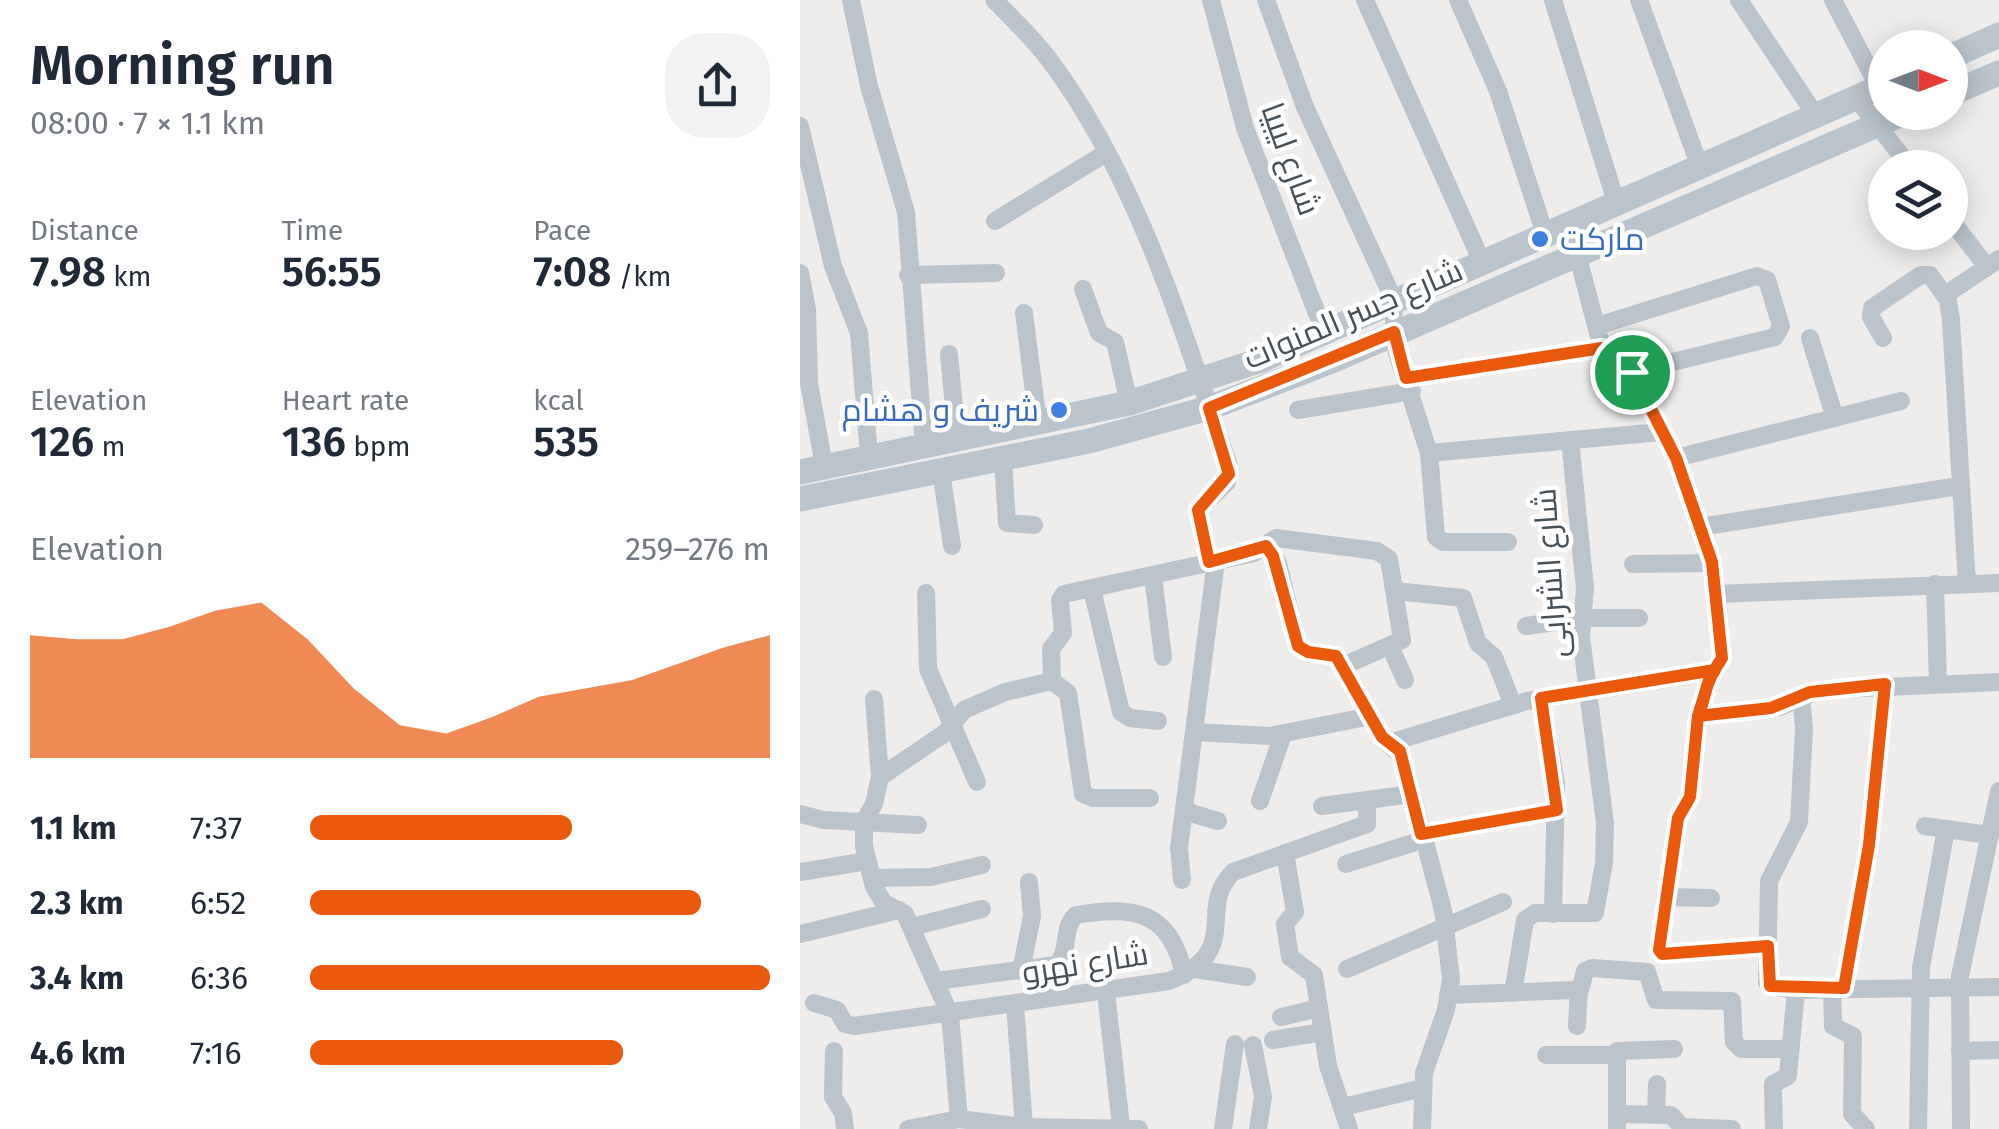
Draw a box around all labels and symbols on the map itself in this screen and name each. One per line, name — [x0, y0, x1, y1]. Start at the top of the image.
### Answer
north arrow — [1868, 30, 1968, 130]
street label: شارع ليبيا — [1250, 98, 1329, 221]
place label: ماركت — [1560, 220, 1645, 258]
marker: ماركت — [1529, 228, 1551, 250]
street label: شارع جسر المنوات — [1238, 251, 1469, 380]
pin — [1590, 330, 1675, 415]
place label: شريف و هشام — [842, 391, 1039, 432]
marker: شريف و هشام — [1048, 399, 1070, 421]
street label: شارع الشرابى — [1525, 487, 1578, 659]
street label: شارع نهرو — [1019, 934, 1151, 995]

